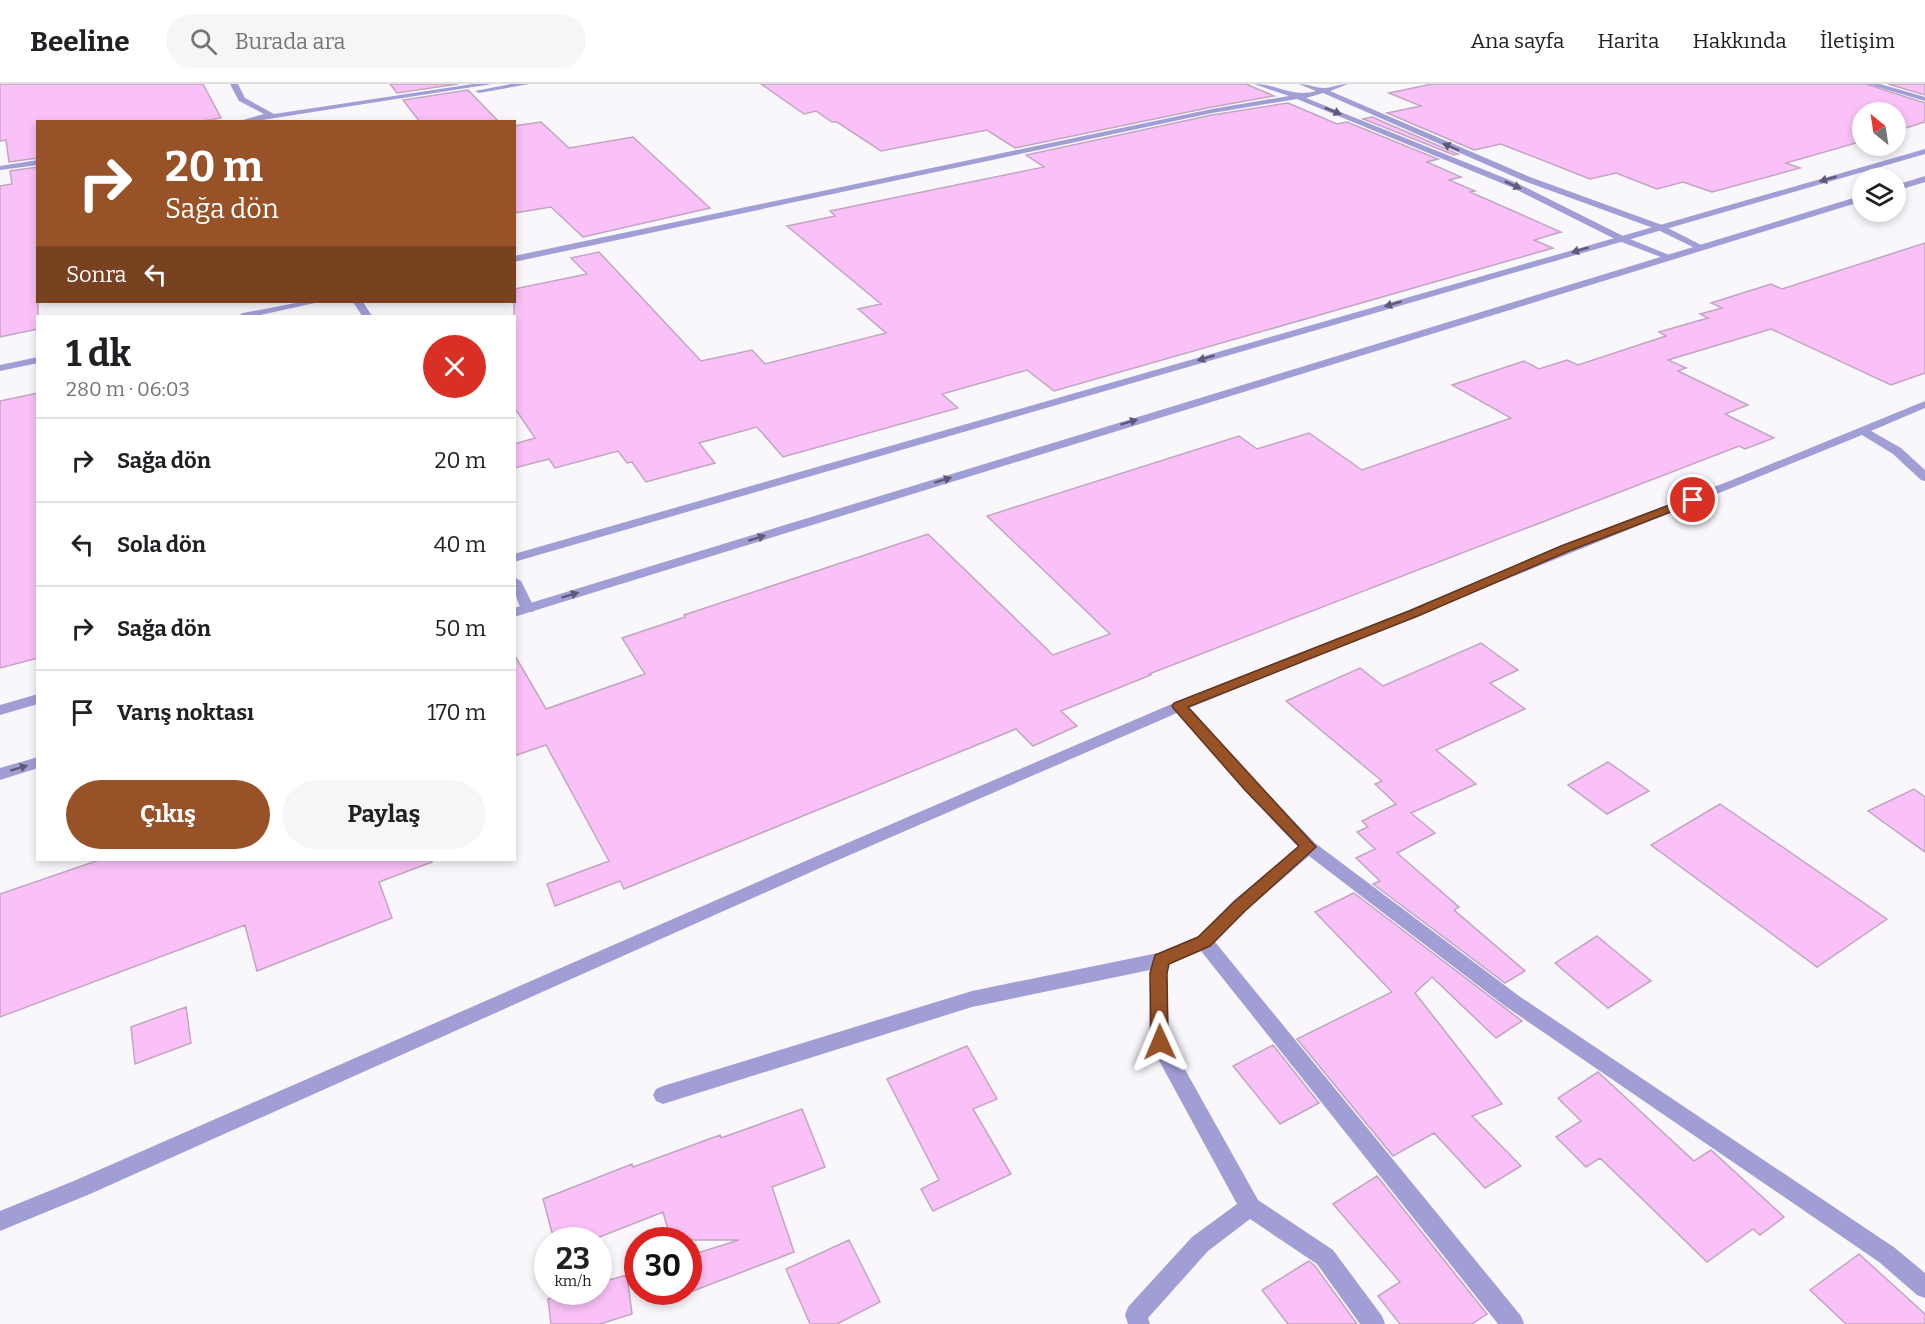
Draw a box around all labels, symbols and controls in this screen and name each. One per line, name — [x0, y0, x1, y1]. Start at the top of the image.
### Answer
search box — [166, 14, 586, 68]
text: Beeline — [30, 25, 130, 58]
icon: search — [187, 25, 220, 58]
text: Burada ara — [235, 28, 346, 55]
text: Ana sayfa — [1470, 28, 1564, 54]
text: Harita — [1597, 28, 1659, 54]
text: Hakkında — [1692, 28, 1787, 54]
text: İletişim — [1820, 28, 1895, 54]
north arrow — [1852, 102, 1906, 156]
map controls — [1852, 102, 1906, 222]
one-way arrow — [1324, 107, 1342, 116]
text: 20 m — [165, 142, 263, 192]
one-way arrow — [1442, 142, 1460, 152]
icon: right — [66, 144, 144, 222]
button: layers — [1852, 168, 1906, 222]
one-way arrow — [1819, 175, 1838, 185]
one-way arrow — [1504, 181, 1522, 191]
text: Sağa dön — [165, 193, 279, 225]
one-way arrow — [1571, 246, 1589, 255]
icon: left — [139, 258, 172, 291]
text: Sonra — [66, 261, 127, 288]
one-way arrow — [1384, 300, 1402, 309]
text: 1 dk — [66, 332, 131, 376]
button: close — [423, 335, 486, 398]
one-way arrow — [1196, 354, 1214, 363]
text: 280 m · 06:03 — [66, 377, 190, 401]
one-way arrow — [1120, 417, 1138, 427]
icon: right — [66, 444, 99, 477]
text: Sağa dön — [117, 447, 211, 474]
text: 20 m — [435, 447, 486, 474]
pin — [1667, 474, 1718, 525]
one-way arrow — [934, 475, 952, 484]
icon: arrive — [1676, 483, 1709, 516]
icon: left — [66, 528, 99, 561]
text: Sola dön — [117, 531, 206, 558]
text: 40 m — [434, 531, 486, 558]
one-way arrow — [748, 533, 766, 542]
one-way arrow — [561, 590, 579, 600]
icon: right — [66, 612, 99, 645]
text: Sağa dön — [117, 615, 211, 642]
text: 50 m — [435, 615, 486, 642]
icon: arrive — [66, 696, 99, 729]
text: Varış noktası — [117, 699, 254, 726]
text: 170 m — [427, 699, 486, 726]
one-way arrow — [10, 763, 28, 772]
button: Çıkış — [66, 780, 270, 849]
button: Paylaş — [282, 780, 486, 849]
position arrow — [1128, 1010, 1192, 1074]
speed limit sign: 30 — [624, 1227, 702, 1305]
text: 23 — [556, 1241, 590, 1277]
text: km/h — [554, 1272, 592, 1290]

